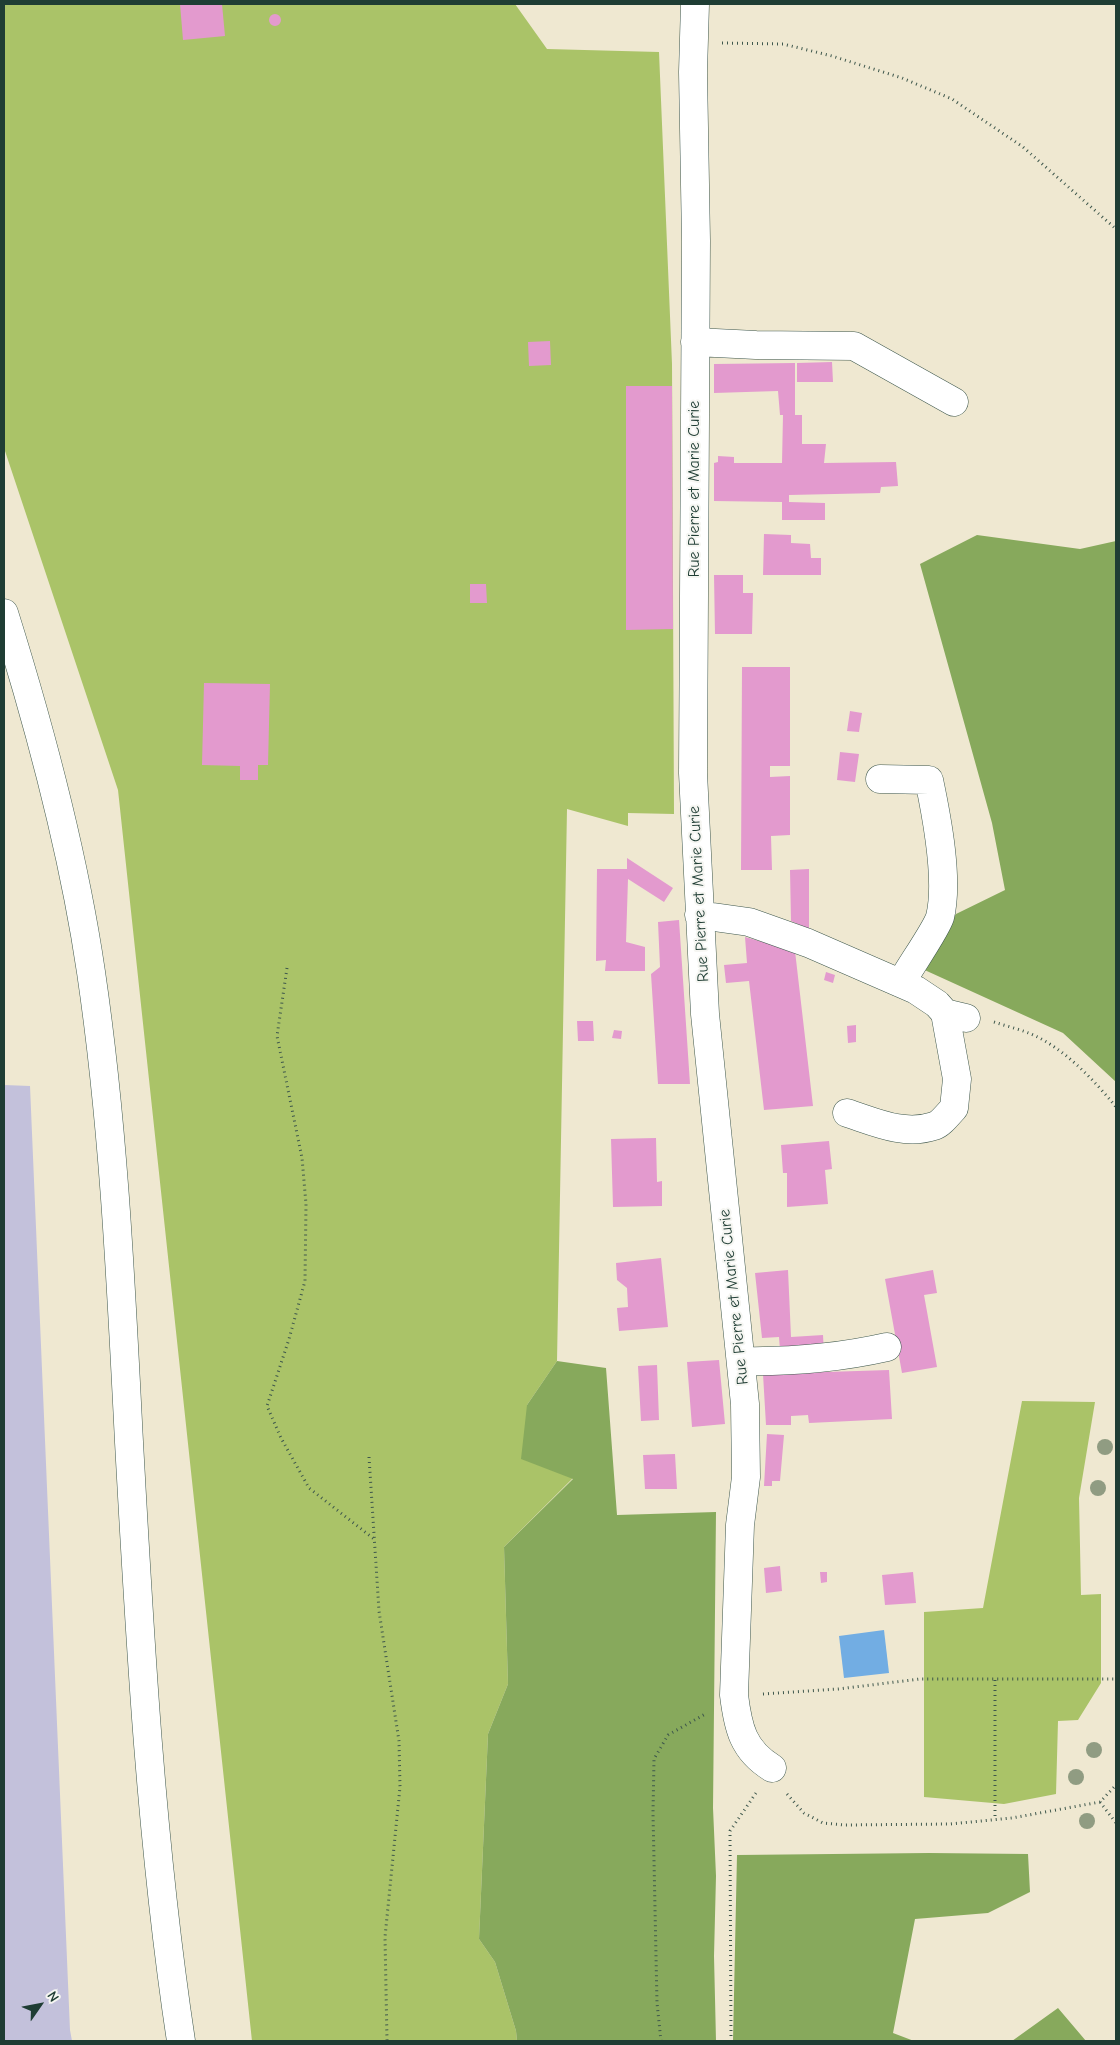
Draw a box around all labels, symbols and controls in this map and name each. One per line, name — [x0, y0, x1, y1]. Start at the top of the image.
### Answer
street label: Rue Pierre et Marie Curie — [684, 401, 704, 577]
street label: Rue Pierre et Marie Curie — [685, 805, 713, 983]
street label: Rue Pierre et Marie Curie — [715, 1208, 753, 1386]
north arrow — [15, 1980, 65, 2030]
text: N — [43, 1988, 63, 2005]

